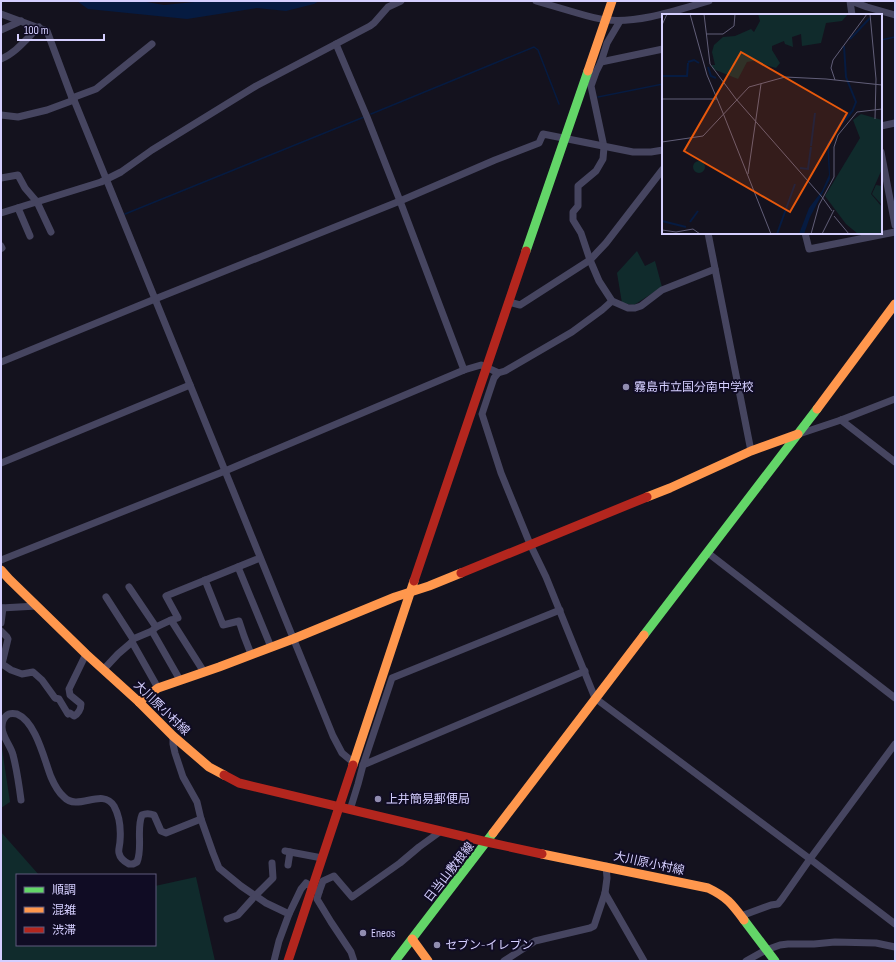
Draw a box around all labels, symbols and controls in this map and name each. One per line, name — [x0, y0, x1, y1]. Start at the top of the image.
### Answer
inset map — [662, 14, 882, 234]
scale bar — [18, 16, 104, 42]
text: 100 m — [24, 23, 49, 38]
place label: 霧島市立国分南中学校 — [634, 380, 754, 395]
marker: 霧島市立国分南中学校 — [621, 382, 631, 392]
street label: 大川原小村線 — [131, 678, 193, 739]
place label: 上井簡易郵便局 — [386, 792, 470, 807]
marker: 上井簡易郵便局 — [373, 794, 383, 804]
street label: 日当山敷根線 — [421, 839, 477, 905]
street label: 大川原小村線 — [612, 849, 686, 878]
legend — [16, 874, 156, 946]
text: 順調 — [52, 883, 76, 898]
text: 混雑 — [52, 903, 76, 918]
text: 渋滞 — [52, 923, 76, 938]
place label: Eneos — [371, 926, 395, 941]
marker: Eneos — [358, 928, 368, 938]
place label: セブン-イレブン — [445, 938, 533, 953]
marker: セブン-イレブン — [432, 940, 442, 950]

